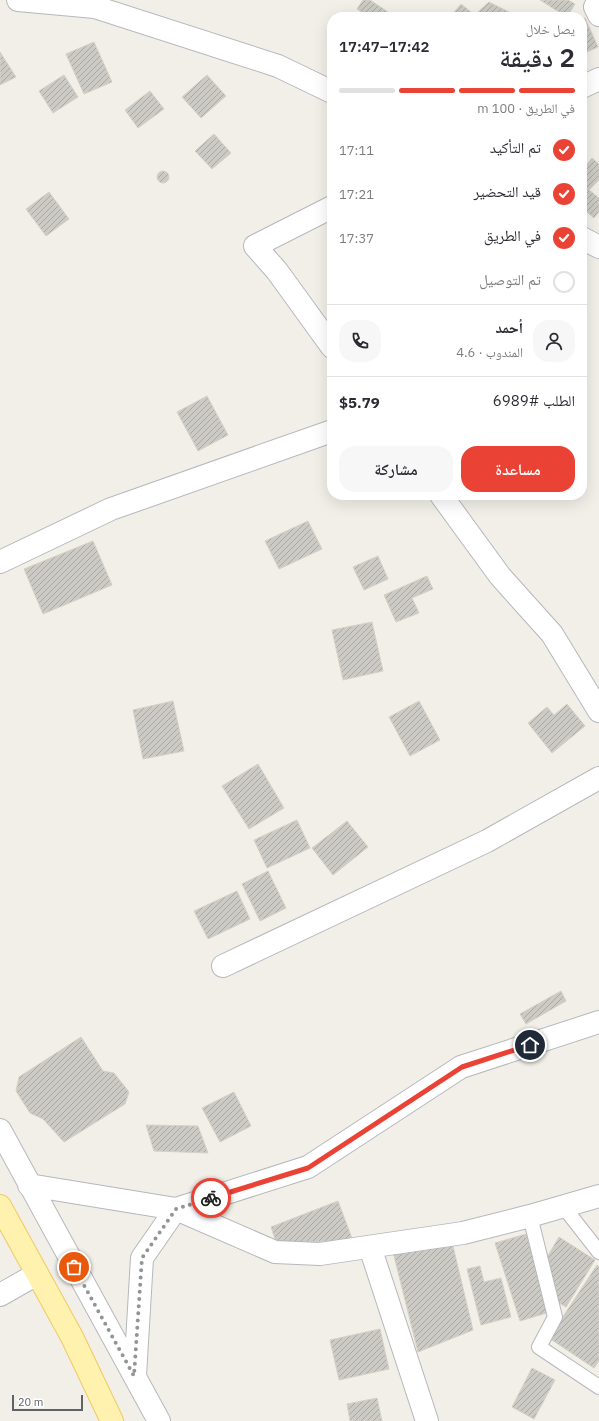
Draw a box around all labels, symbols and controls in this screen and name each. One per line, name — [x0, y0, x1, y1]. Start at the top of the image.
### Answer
text: يصل خلال — [526, 21, 575, 38]
text: 17:42–17:47 — [339, 37, 429, 56]
text: 2 دقيقة — [499, 40, 575, 74]
text: في الطريق · 100 m — [477, 100, 575, 117]
text: تم التأكيد — [490, 138, 541, 157]
icon: check — [553, 139, 575, 161]
text: 17:11 — [339, 142, 374, 159]
text: قيد التحضير — [473, 182, 541, 201]
icon: check — [553, 183, 575, 205]
text: 17:21 — [339, 186, 374, 203]
text: في الطريق — [484, 226, 541, 245]
icon: check — [553, 227, 575, 249]
text: 17:37 — [339, 230, 374, 247]
text: تم التوصيل — [479, 270, 541, 289]
text: أحمد — [496, 318, 523, 337]
button: phone — [339, 320, 381, 362]
button: person — [533, 320, 575, 362]
text: المندوب · 4.6 — [456, 344, 523, 361]
text: الطلب #6989 — [493, 391, 575, 410]
text: $5.79 — [339, 393, 380, 412]
button: مشاركة — [339, 446, 453, 492]
button: مساعدة — [461, 446, 575, 492]
pin — [513, 1028, 547, 1062]
icon: home — [519, 1034, 541, 1056]
courier — [191, 1178, 231, 1218]
icon: bike — [200, 1187, 222, 1209]
pin — [57, 1250, 91, 1284]
icon: bag — [63, 1256, 85, 1278]
scale bar — [12, 1393, 83, 1412]
text: 20 m — [18, 1395, 43, 1409]

